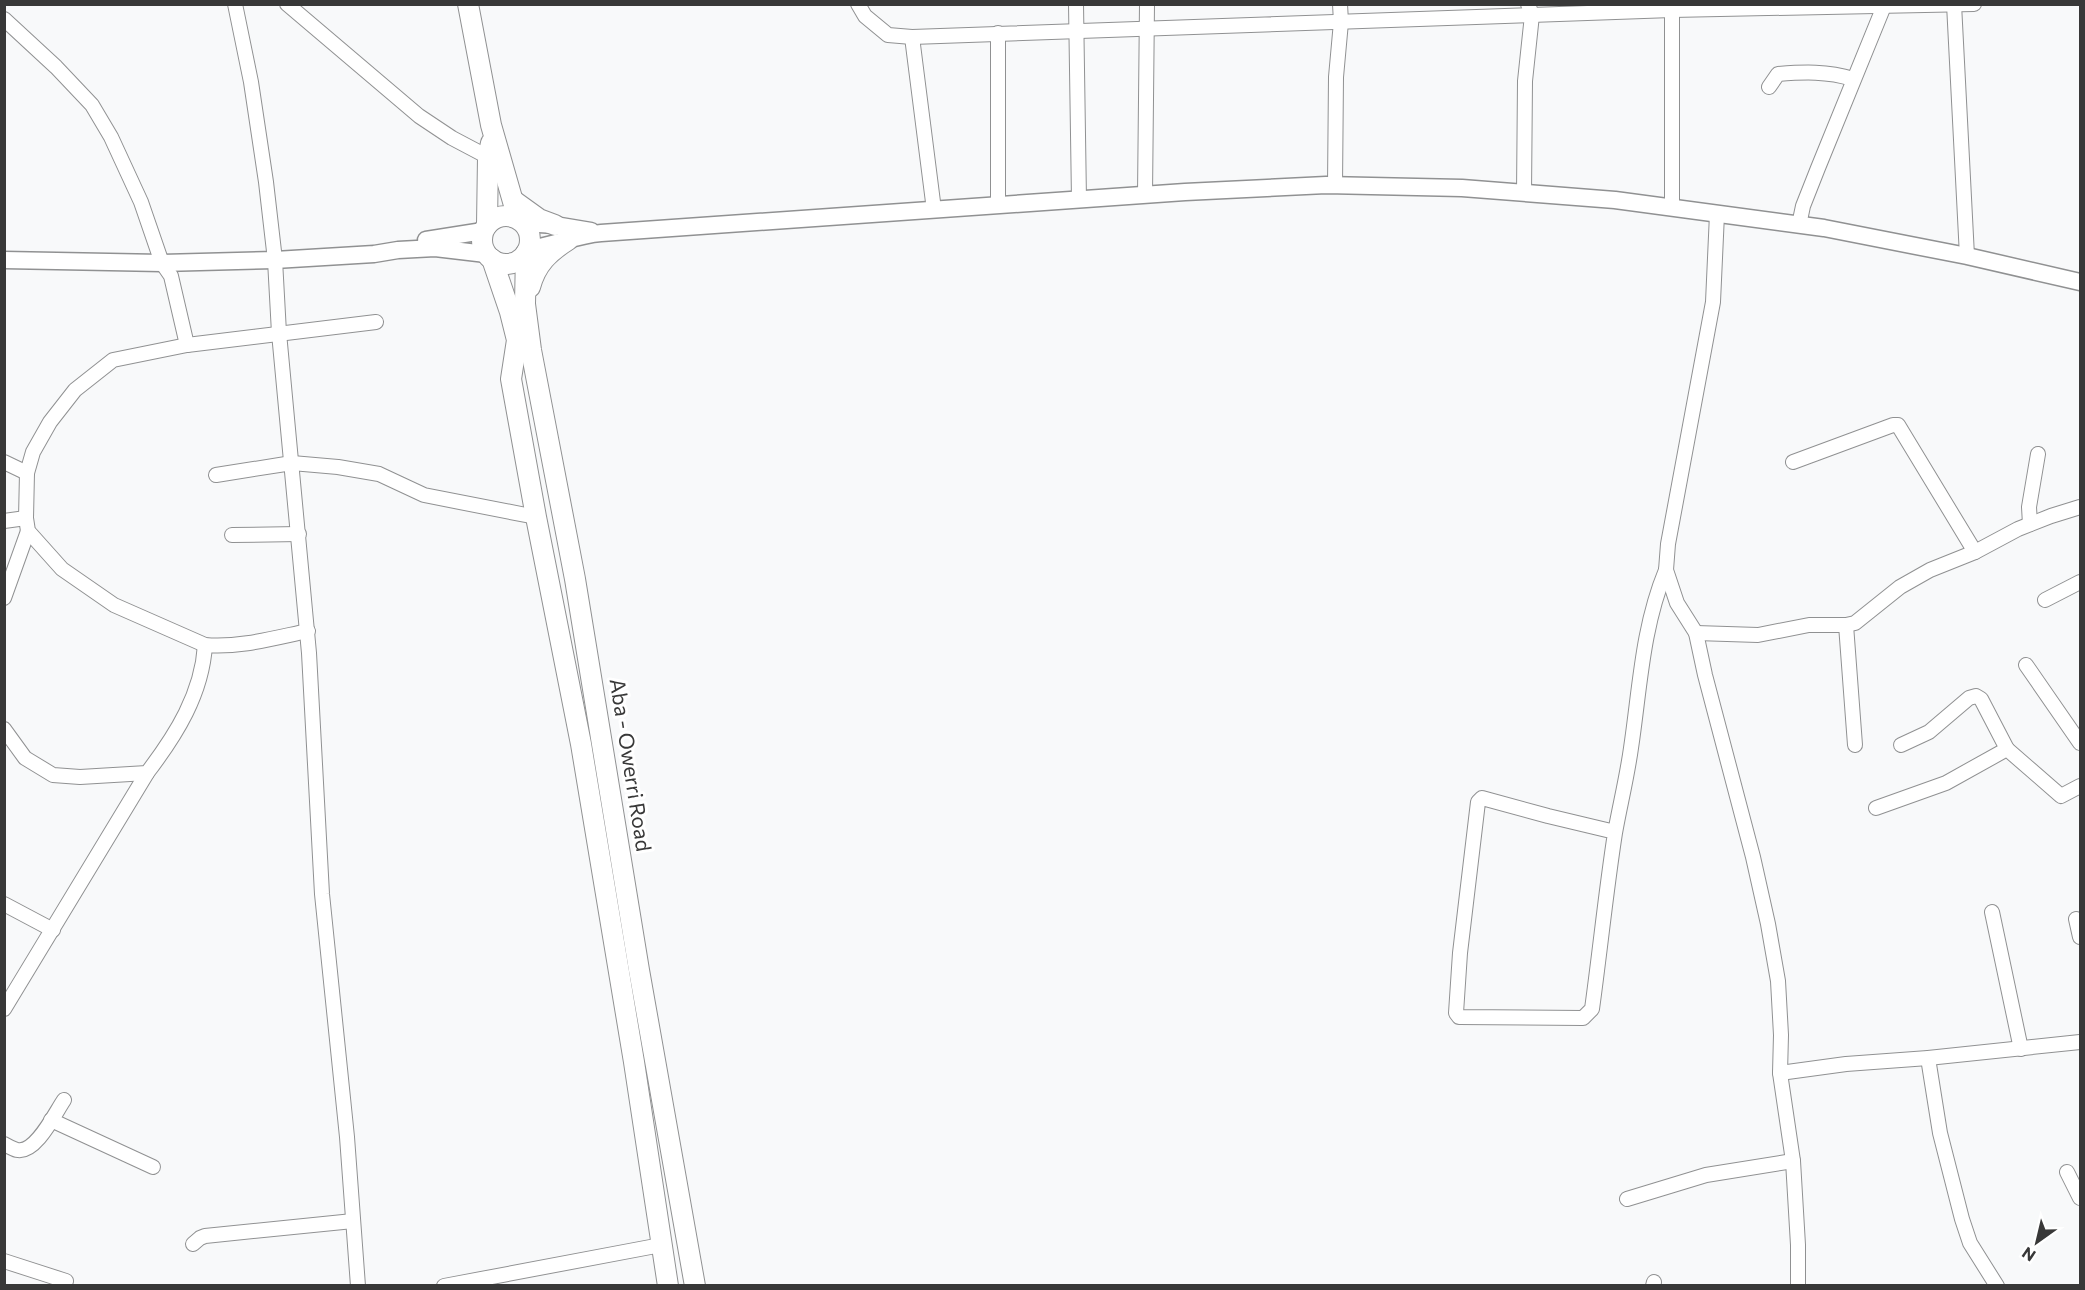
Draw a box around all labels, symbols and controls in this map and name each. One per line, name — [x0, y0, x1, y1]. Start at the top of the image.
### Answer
street label: Aba - Owerri Road — [605, 677, 657, 853]
north arrow — [2007, 1212, 2067, 1272]
text: N — [2018, 1244, 2039, 1266]

